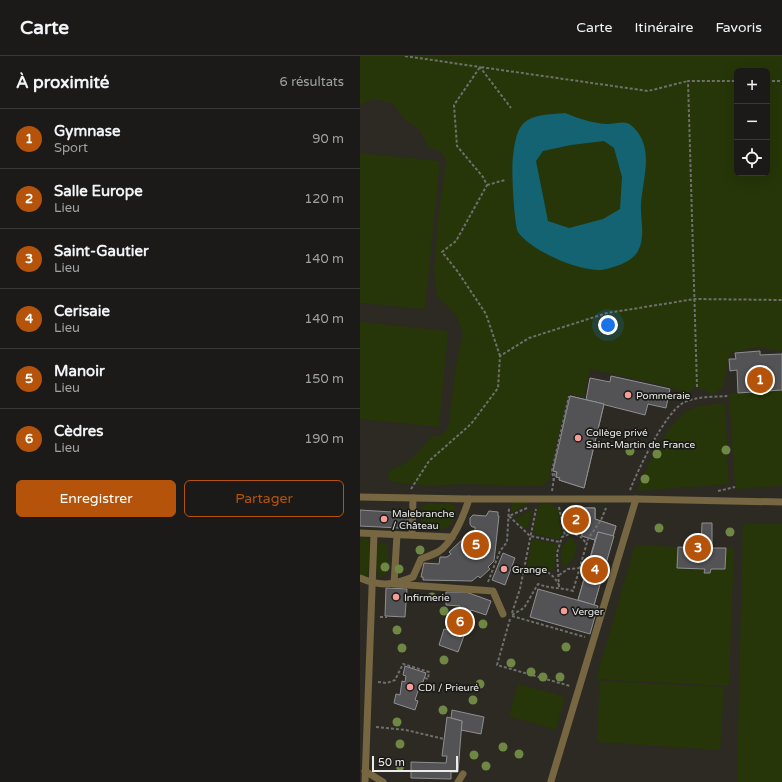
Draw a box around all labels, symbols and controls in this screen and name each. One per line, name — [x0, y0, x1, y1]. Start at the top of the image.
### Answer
text: Carte — [20, 17, 69, 39]
text: Carte — [576, 19, 612, 36]
text: Itinéraire — [634, 19, 693, 36]
text: Favoris — [715, 19, 762, 36]
map controls — [734, 68, 770, 176]
button: + — [734, 68, 770, 104]
text: À proximité — [16, 72, 109, 93]
text: 6 résultats — [280, 74, 344, 90]
button: − — [734, 104, 770, 140]
text: Gymnase — [54, 122, 120, 140]
text: 1 — [25, 131, 33, 147]
text: 90 m — [312, 131, 344, 147]
text: Sport — [54, 140, 88, 156]
button: locate — [734, 140, 770, 176]
text: Salle Europe — [54, 182, 143, 200]
text: 2 — [25, 191, 33, 207]
text: 120 m — [304, 191, 344, 207]
text: Lieu — [54, 200, 80, 216]
text: Saint-Gautier — [54, 242, 149, 260]
text: 3 — [25, 251, 33, 267]
text: 140 m — [304, 251, 344, 267]
text: Lieu — [54, 260, 80, 276]
text: Cerisaie — [54, 302, 110, 320]
text: 4 — [25, 311, 33, 327]
text: 140 m — [304, 311, 344, 327]
your location — [598, 315, 618, 335]
text: Lieu — [54, 320, 80, 336]
text: Manoir — [54, 362, 105, 380]
pin: 1 — [747, 365, 773, 395]
text: 5 — [25, 371, 33, 387]
text: 150 m — [304, 371, 344, 387]
text: Lieu — [54, 380, 80, 396]
marker: Pommeraie — [623, 390, 633, 400]
place label: Pommeraie — [636, 390, 691, 402]
text: Cèdres — [54, 422, 103, 440]
place label: Collège privé Saint-Martin de France — [586, 427, 695, 451]
text: 6 — [25, 431, 33, 447]
text: 190 m — [304, 431, 344, 447]
marker: Collège privé Saint-Martin de France — [573, 433, 583, 443]
text: Lieu — [54, 440, 80, 456]
button: Enregistrer — [16, 480, 176, 517]
button: Partager — [184, 480, 344, 517]
pin: 2 — [563, 505, 589, 535]
place label: Malebranche / Château — [392, 508, 455, 532]
marker: Malebranche / Château — [379, 514, 389, 524]
pin: 5 — [463, 530, 489, 560]
pin: 3 — [685, 533, 711, 563]
pin: 4 — [582, 555, 608, 585]
marker: Grange — [499, 564, 509, 574]
place label: Grange — [512, 564, 547, 576]
marker: Infirmerie — [391, 592, 401, 602]
place label: Infirmerie — [404, 592, 450, 604]
marker: Verger — [559, 606, 569, 616]
place label: Verger — [572, 606, 604, 618]
pin: 6 — [447, 607, 473, 637]
marker: CDI / Prieuré — [405, 682, 415, 692]
place label: CDI / Prieuré — [418, 682, 479, 694]
scale bar — [372, 754, 458, 773]
text: 50 m — [378, 756, 405, 769]

